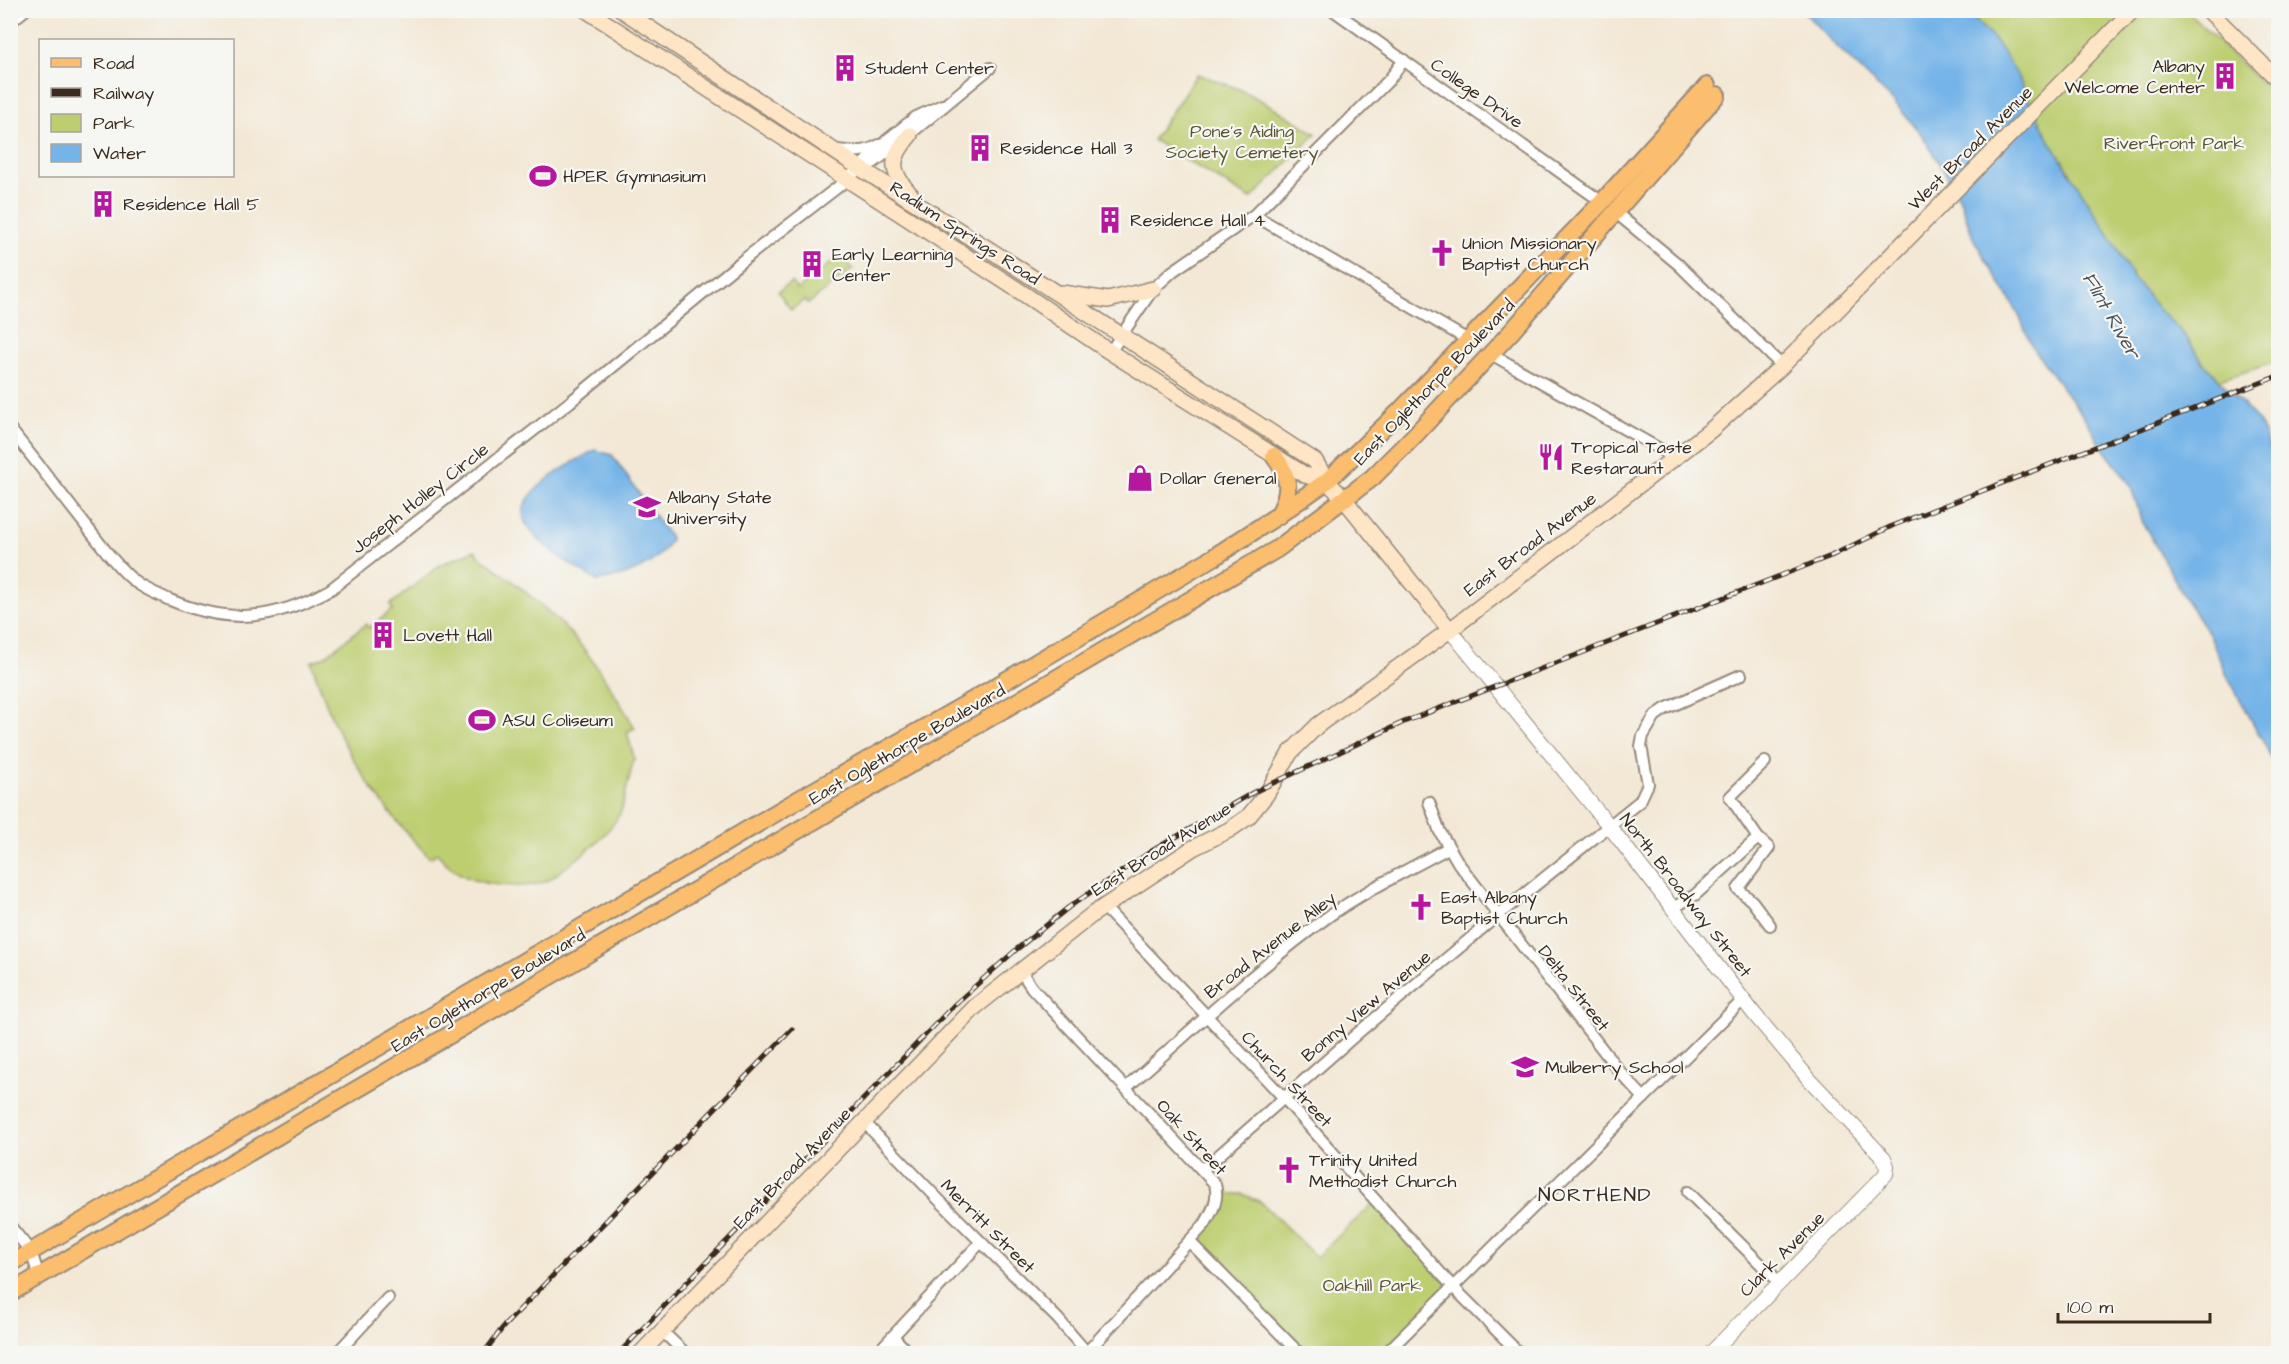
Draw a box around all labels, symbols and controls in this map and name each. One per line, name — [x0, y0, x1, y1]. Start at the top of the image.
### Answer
legend — [39, 39, 234, 177]
text: Road — [93, 51, 134, 76]
street label: College Drive — [1425, 52, 1528, 136]
building icon: Student Center — [830, 53, 860, 83]
place label: Albany Welcome Center — [2065, 54, 2205, 100]
place label: Student Center — [865, 56, 994, 81]
building icon: Albany Welcome Center — [2210, 61, 2240, 91]
street label: West Broad Avenue — [1902, 80, 2038, 216]
text: Railway — [93, 81, 154, 107]
text: Park — [93, 111, 135, 136]
park label: Pone's Aiding Society Cemetery — [1166, 119, 1319, 166]
park label: Riverfront Park — [2104, 131, 2244, 156]
building icon: Residence Hall 3 — [965, 133, 995, 163]
place label: Residence Hall 3 — [1000, 136, 1133, 161]
text: Water — [93, 141, 146, 166]
sports icon: HPER Gymnasium — [528, 161, 558, 191]
place label: HPER Gymnasium — [563, 164, 706, 190]
street label: Radium Springs Road — [884, 175, 1045, 292]
building icon: Residence Hall 5 — [88, 189, 118, 219]
place label: Residence Hall 5 — [123, 192, 260, 217]
building icon: Residence Hall 4 — [1095, 205, 1125, 235]
place label: Residence Hall 4 — [1130, 208, 1266, 233]
place label: Union Missionary Baptist Church — [1462, 231, 1597, 277]
church icon: Union Missionary Baptist Church — [1427, 238, 1457, 268]
place label: Early Learning Center — [832, 242, 953, 288]
building icon: Early Learning Center — [797, 249, 827, 279]
water label: Flint River — [2075, 267, 2148, 366]
street label: East Oglethorpe Boulevard — [1348, 294, 1521, 472]
place label: Tropical Taste Restaraunt — [1571, 435, 1692, 481]
street label: Joseph Holley Circle — [347, 437, 495, 561]
restaurant icon: Tropical Taste Restaraunt — [1536, 442, 1566, 472]
shop icon: Dollar General — [1125, 463, 1155, 493]
place label: Dollar General — [1160, 466, 1277, 491]
place label: Albany State University — [667, 485, 772, 532]
street label: East Broad Avenue — [1459, 486, 1602, 603]
school or university icon: Albany State University — [632, 492, 662, 522]
building icon: Lovett Hall — [368, 620, 398, 650]
place label: Lovett Hall — [403, 623, 492, 648]
street label: East Oglethorpe Boulevard — [805, 678, 1010, 812]
sports icon: ASU Coliseum — [467, 705, 497, 735]
place label: ASU Coliseum — [502, 708, 613, 733]
street label: East Broad Avenue — [1087, 796, 1236, 902]
street label: North Broadway Street — [1613, 808, 1758, 984]
place label: East Albany Baptist Church — [1441, 885, 1568, 931]
street label: Broad Avenue Alley — [1199, 886, 1342, 1006]
church icon: East Albany Baptist Church — [1406, 892, 1436, 922]
street label: East Oglethorpe Boulevard — [386, 922, 591, 1059]
street label: Delta Street — [1532, 940, 1616, 1037]
street label: Bonny View Avenue — [1296, 945, 1437, 1069]
street label: Church Street — [1235, 1026, 1338, 1134]
school or university icon: Mulberry School — [1510, 1052, 1540, 1082]
place label: Mulberry School — [1545, 1055, 1684, 1081]
street label: Oak Street — [1151, 1094, 1233, 1182]
street label: East Broad Avenue — [728, 1102, 857, 1235]
place label: Trinity United Methodist Church — [1309, 1148, 1457, 1194]
church icon: Trinity United Methodist Church — [1274, 1155, 1304, 1185]
street label: Merritt Street — [935, 1173, 1041, 1280]
district label: NORTHEND — [1538, 1181, 1652, 1209]
street label: Clark Avenue — [1734, 1206, 1831, 1303]
park label: Oakhill Park — [1323, 1273, 1421, 1298]
scale bar — [2058, 1286, 2210, 1324]
text: 100 m — [2067, 1295, 2113, 1320]

